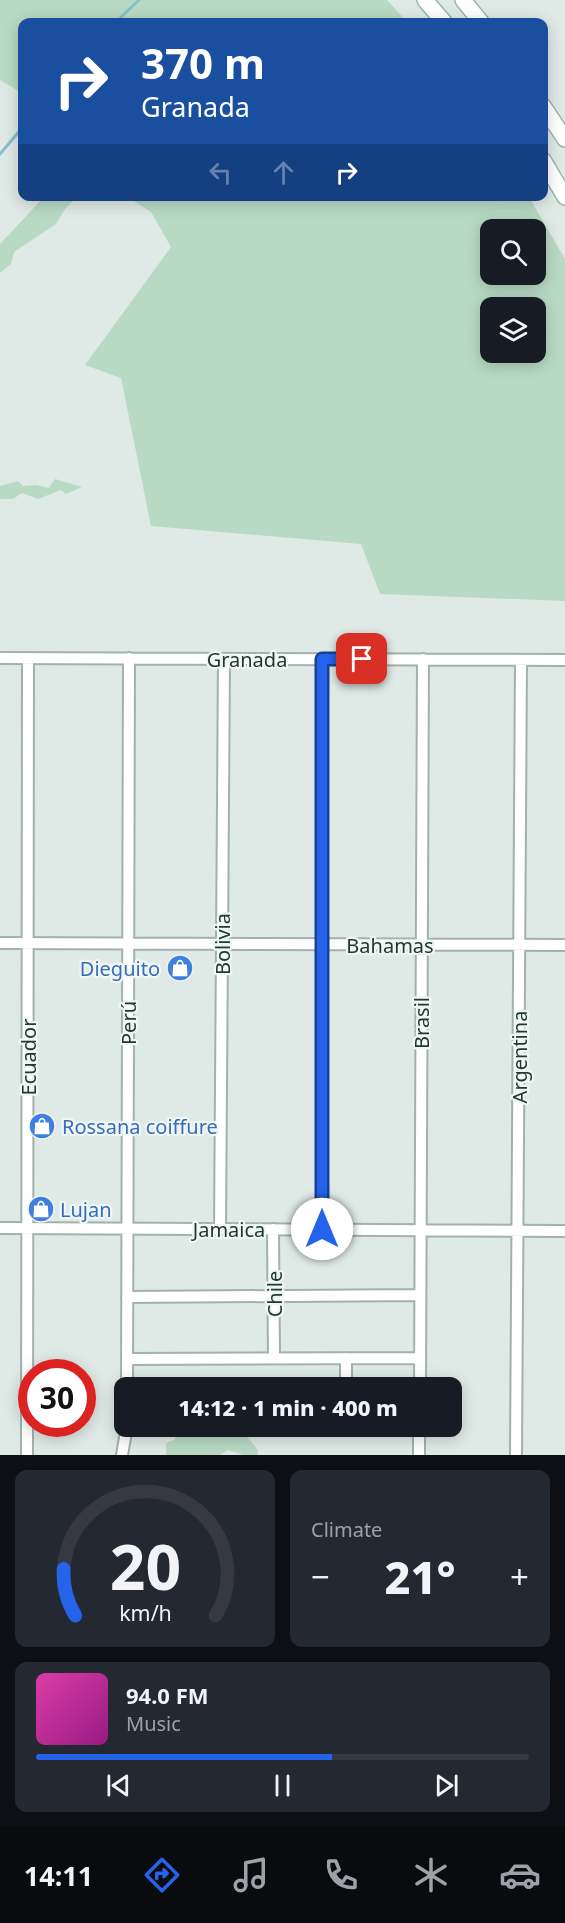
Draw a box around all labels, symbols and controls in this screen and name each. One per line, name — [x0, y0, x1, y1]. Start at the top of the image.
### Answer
text: 370 m — [141, 34, 265, 91]
icon: right — [42, 42, 120, 120]
text: Granada — [141, 88, 250, 125]
icon: left — [204, 156, 237, 189]
icon: ahead — [267, 156, 300, 189]
icon: right — [330, 156, 363, 189]
map controls — [480, 219, 546, 363]
button: search — [480, 219, 546, 285]
button: layers — [480, 297, 546, 363]
pin — [336, 633, 387, 684]
icon: arrive — [345, 642, 378, 675]
street label: Granada — [207, 646, 287, 673]
street label: Bolivia — [209, 913, 236, 975]
street label: Bahamas — [346, 932, 434, 959]
shop icon: Dieguito — [165, 953, 195, 983]
place label: Dieguito — [80, 955, 160, 982]
street label: Brasil — [408, 997, 435, 1049]
street label: Perú — [115, 1001, 142, 1045]
street label: Argentina — [506, 1011, 533, 1103]
street label: Ecuador — [15, 1019, 42, 1095]
shop icon: Rossana coiffure — [27, 1111, 57, 1141]
place label: Rossana coiffure — [62, 1113, 218, 1140]
shop icon: Lujan — [26, 1194, 56, 1224]
place label: Lujan — [60, 1196, 112, 1223]
position arrow — [290, 1197, 354, 1261]
street label: Jamaica — [191, 1216, 265, 1243]
street label: Chile — [261, 1271, 288, 1317]
speed limit sign: 30 — [18, 1359, 96, 1437]
text: 14:12 · 1 min · 400 m — [178, 1392, 398, 1422]
text: Climate — [311, 1516, 382, 1543]
text: 20 — [109, 1523, 181, 1608]
text: 21° — [384, 1546, 456, 1607]
text: − — [311, 1554, 330, 1599]
text: + — [510, 1554, 529, 1599]
text: km/h — [119, 1598, 171, 1627]
text: 94.0 FM — [126, 1680, 208, 1710]
text: Music — [126, 1710, 181, 1737]
icon: previous — [102, 1769, 135, 1802]
icon: pause — [266, 1769, 299, 1802]
icon: next — [430, 1769, 463, 1802]
icon: directions — [141, 1854, 183, 1896]
icon: music — [230, 1854, 272, 1896]
icon: phone — [320, 1854, 362, 1896]
icon: climate — [410, 1854, 452, 1896]
icon: car — [499, 1854, 541, 1896]
text: 14:11 — [24, 1857, 93, 1894]

